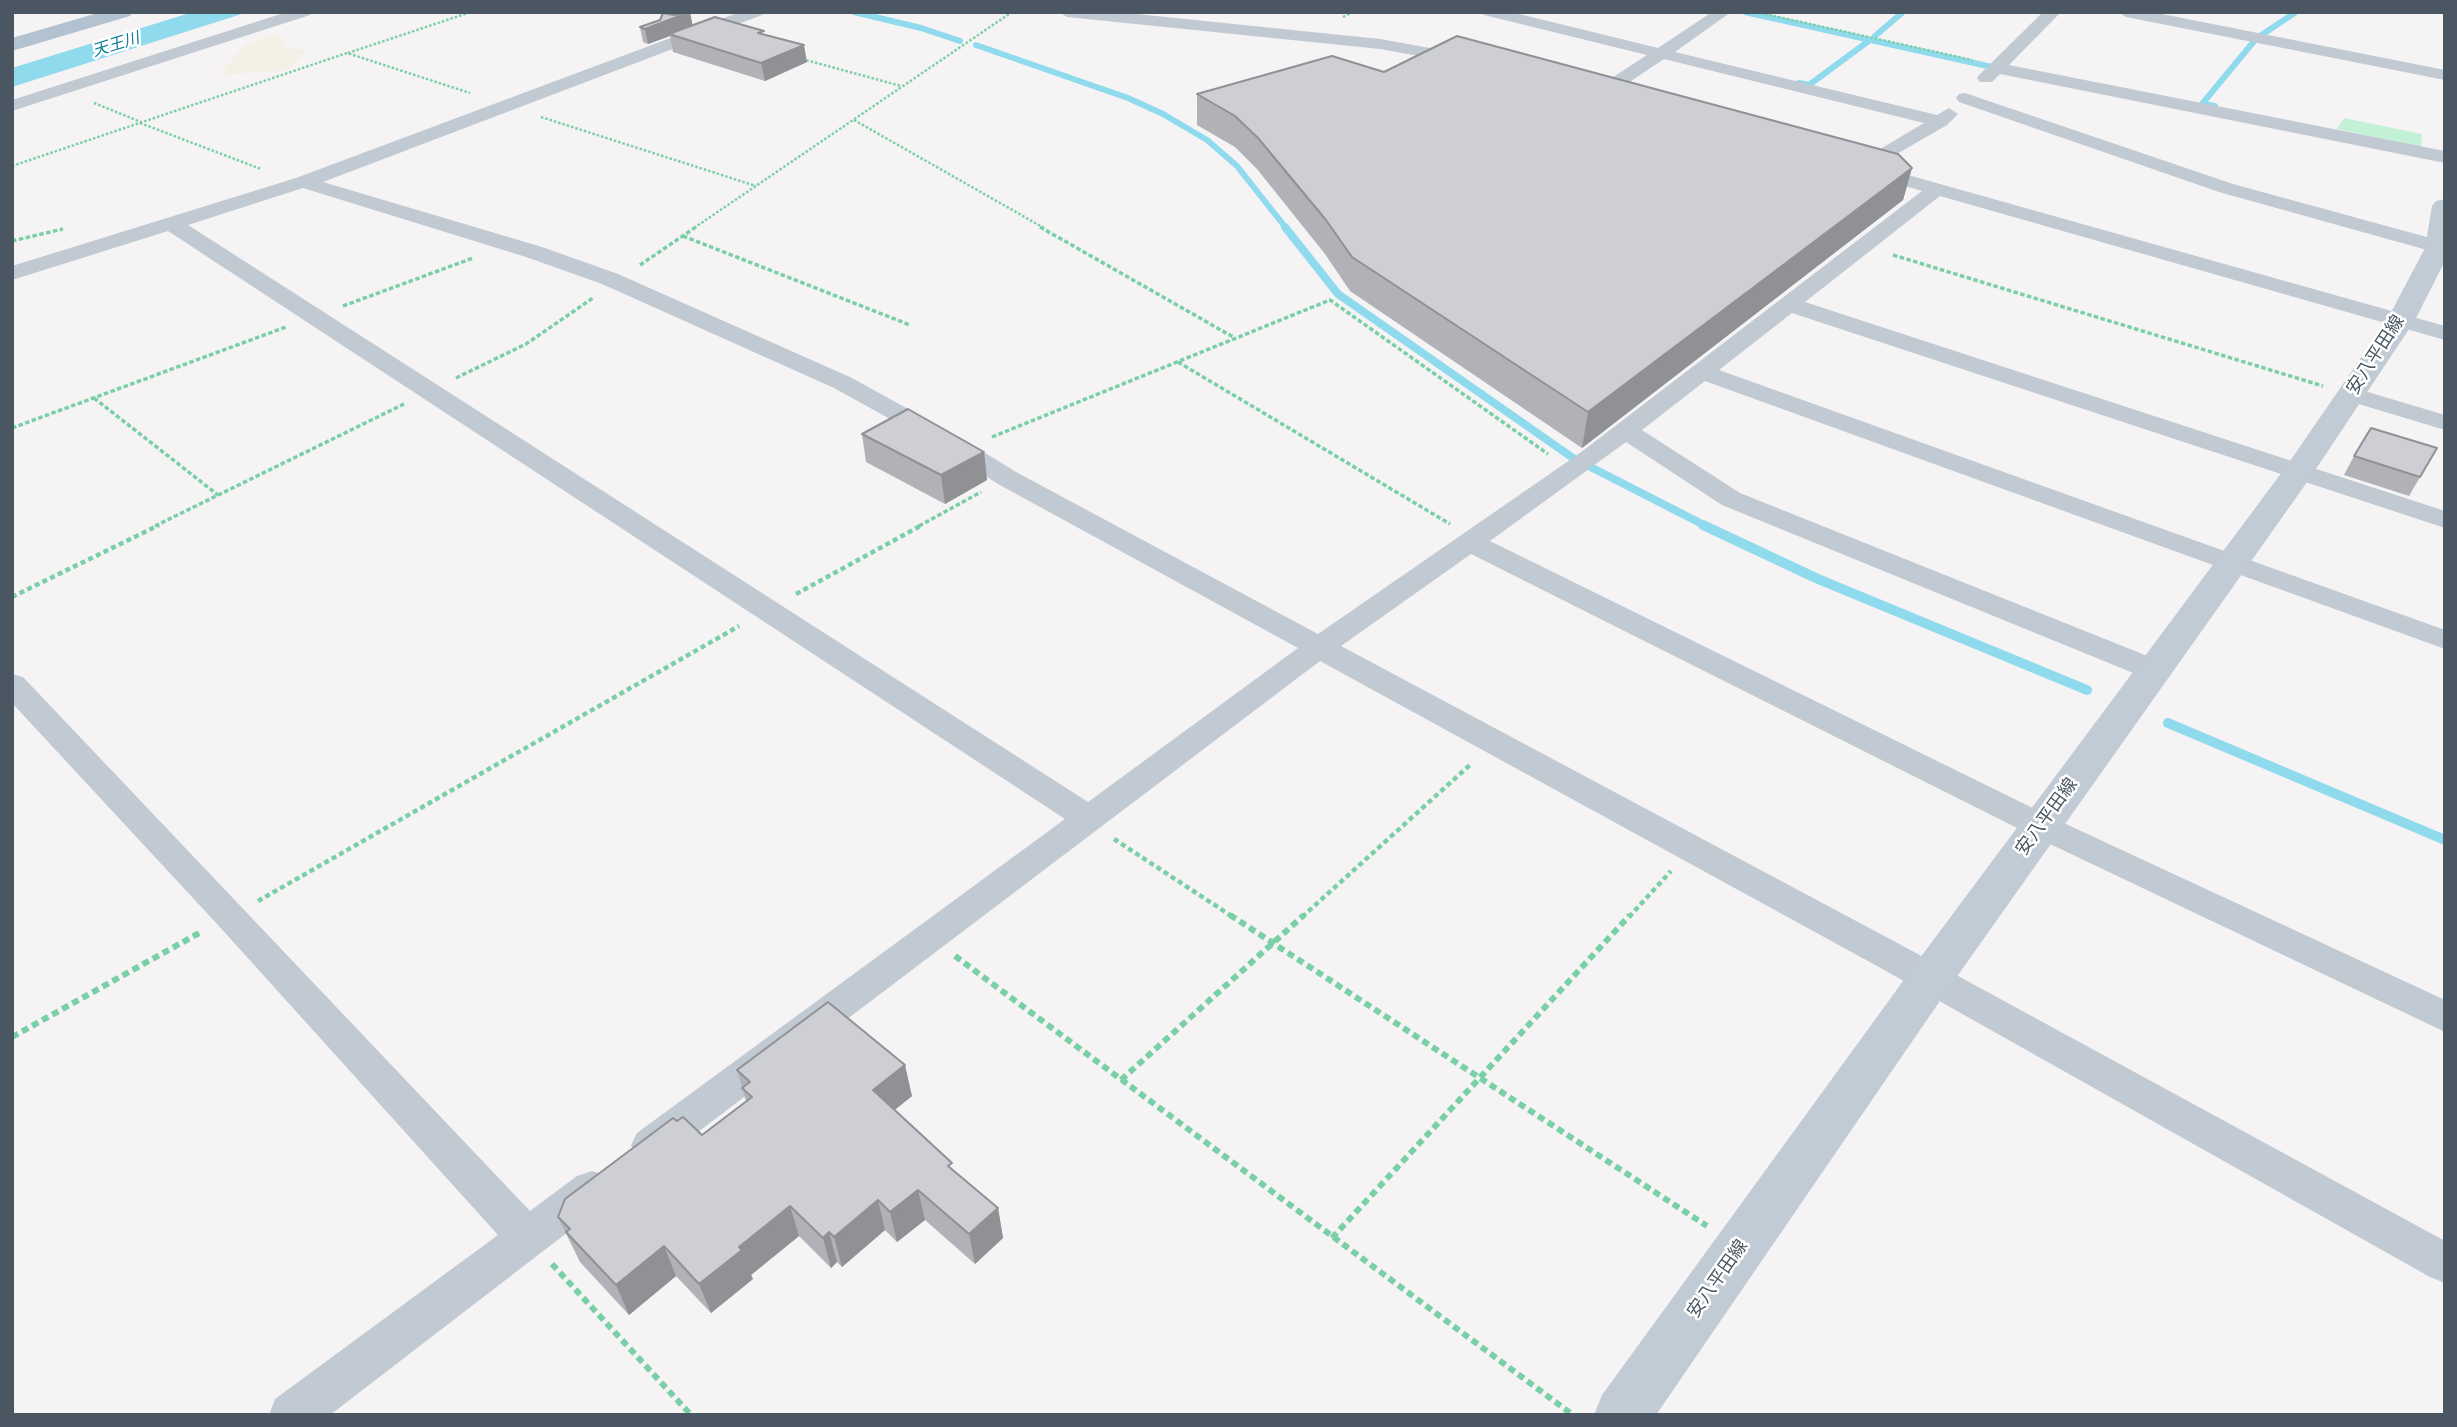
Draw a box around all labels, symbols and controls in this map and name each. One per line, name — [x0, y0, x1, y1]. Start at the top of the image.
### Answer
water label: 天王川 — [90, 29, 142, 61]
street label: 安八平田線 — [2342, 311, 2410, 399]
street label: 安八平田線 — [2012, 774, 2082, 860]
street label: 安八平田線 — [1683, 1236, 1753, 1322]

